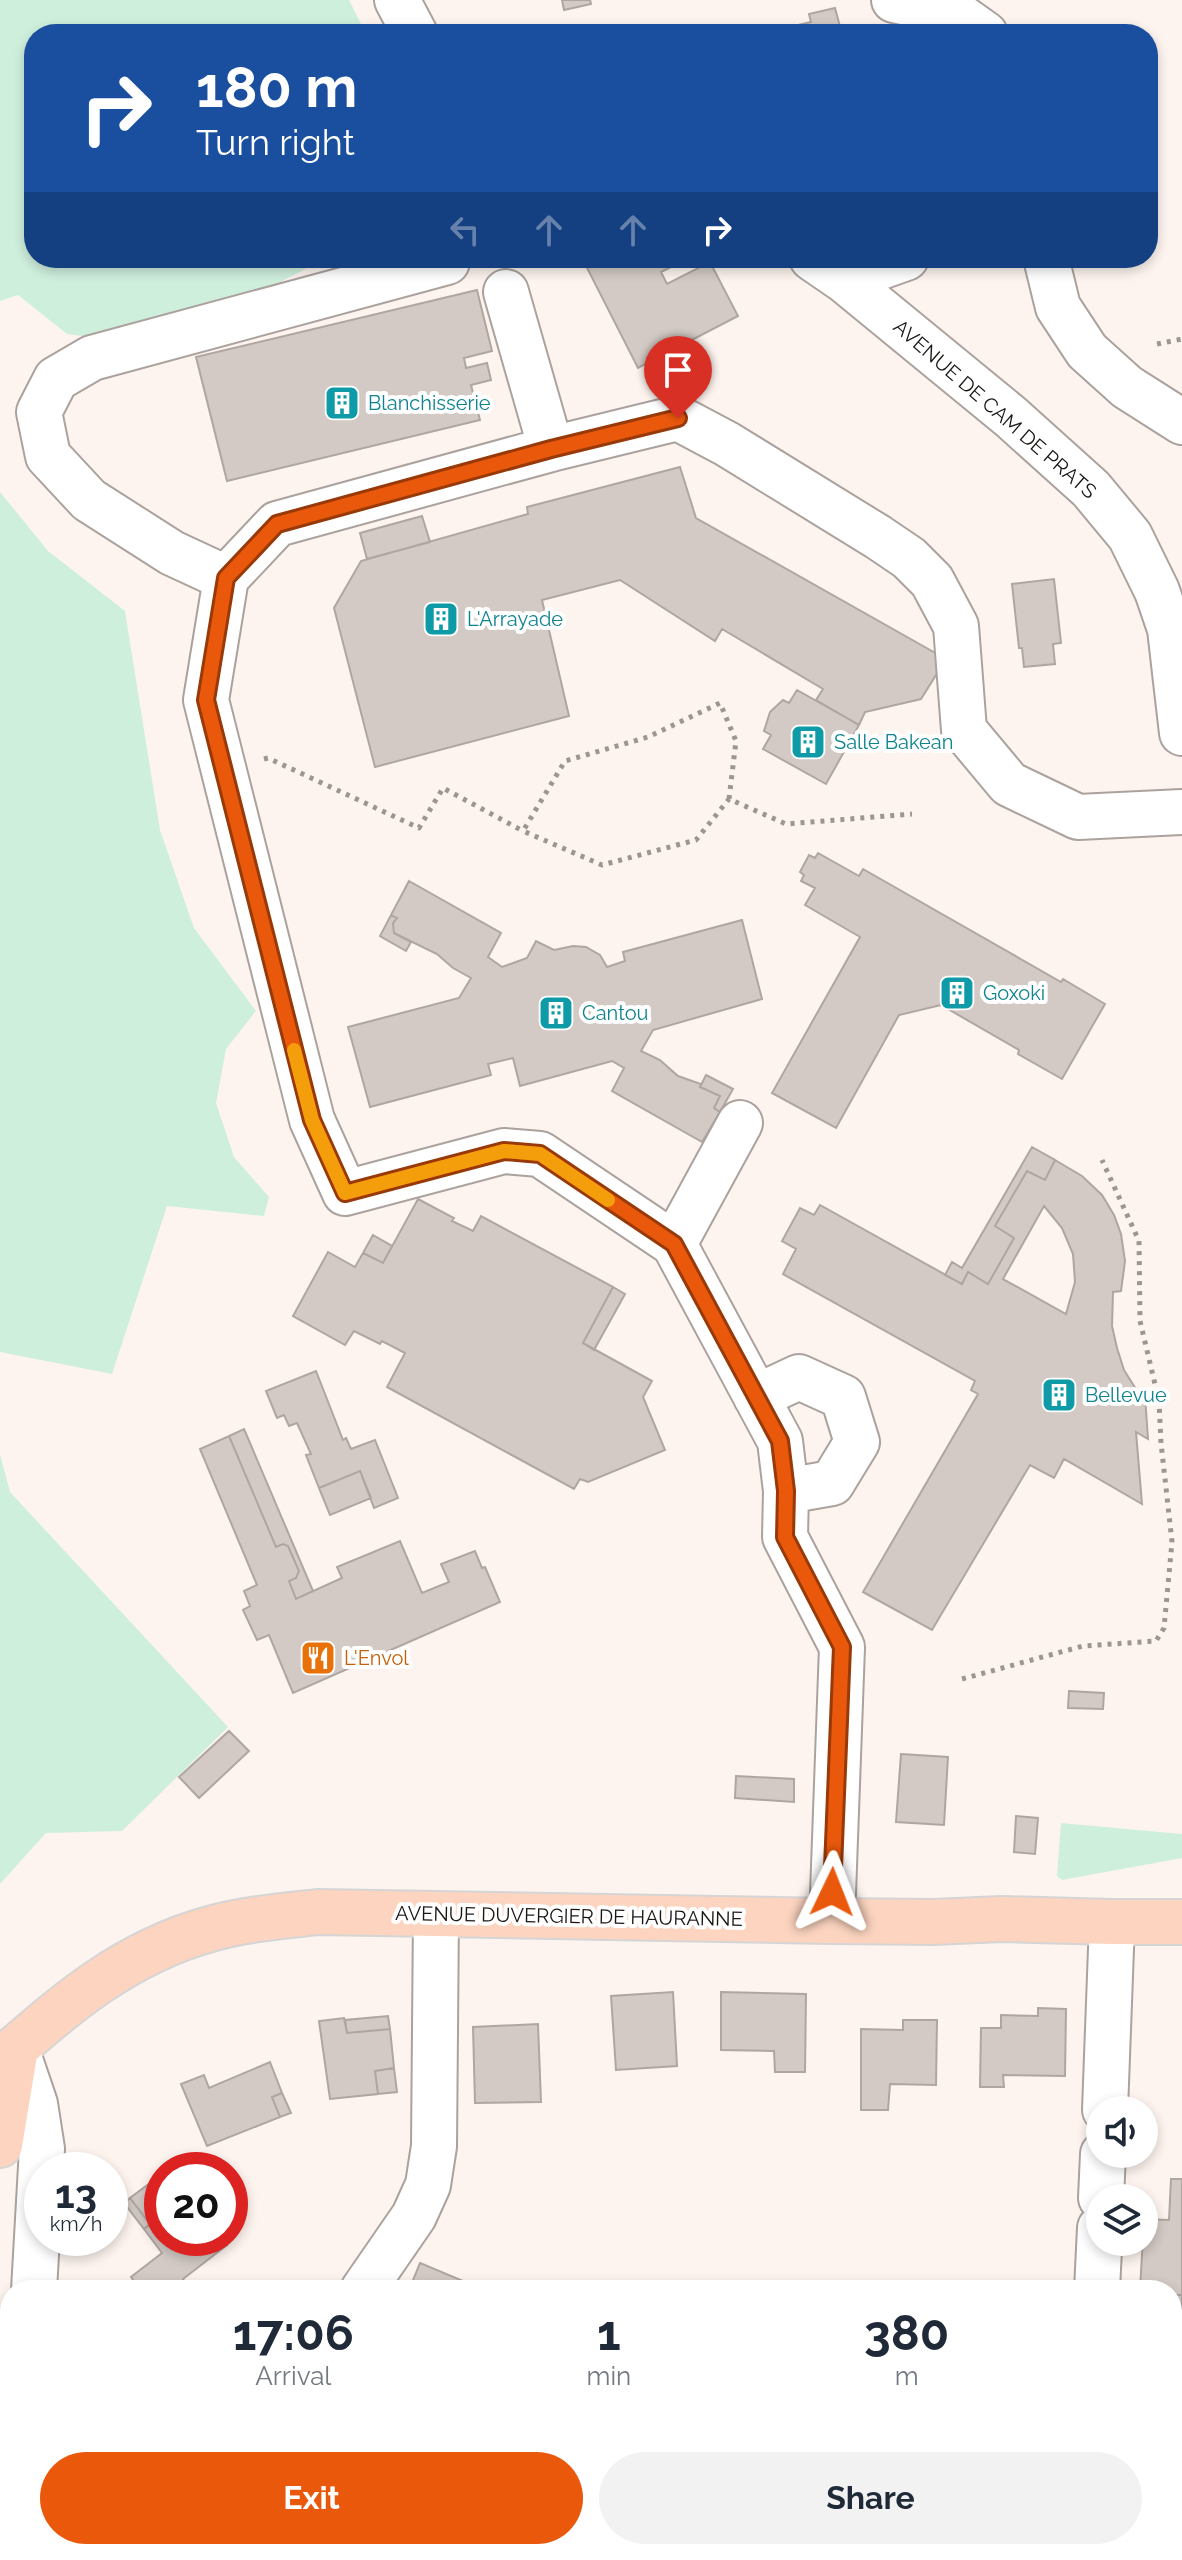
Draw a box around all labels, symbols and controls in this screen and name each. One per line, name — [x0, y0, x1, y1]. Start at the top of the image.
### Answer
text: 180 m — [196, 54, 357, 120]
icon: right — [64, 56, 168, 160]
text: Turn right — [196, 121, 355, 163]
icon: left — [443, 208, 487, 252]
icon: ahead — [527, 208, 571, 252]
icon: ahead — [611, 208, 655, 252]
icon: right — [695, 208, 739, 252]
street label: AVENUE DE CAM DE PRATS — [889, 314, 1101, 504]
pin — [644, 336, 712, 418]
icon: arrive — [656, 348, 700, 392]
building icon: Blanchisserie — [323, 384, 361, 422]
place label: Blanchisserie — [368, 391, 491, 415]
building icon: L'Arrayade — [422, 600, 460, 638]
place label: L'Arrayade — [467, 607, 563, 631]
building icon: Salle Bakean — [789, 723, 827, 761]
place label: Salle Bakean — [834, 730, 953, 754]
building icon: Goxoki — [938, 974, 976, 1012]
place label: Goxoki — [983, 981, 1045, 1005]
building icon: Cantou — [537, 994, 575, 1032]
place label: Cantou — [582, 1001, 649, 1025]
building icon: Bellevue — [1040, 1376, 1078, 1414]
place label: Bellevue — [1085, 1383, 1167, 1407]
restaurant icon: L'Envol — [299, 1639, 337, 1677]
place label: L'Envol — [344, 1646, 409, 1670]
position arrow — [790, 1850, 874, 1934]
street label: AVENUE DUVERGIER DE HAURANNE — [395, 1901, 743, 1931]
map controls — [1086, 2096, 1158, 2256]
button: sound — [1086, 2096, 1158, 2168]
speed limit sign: 20 — [144, 2152, 248, 2256]
text: 13 — [55, 2170, 97, 2217]
button: layers — [1086, 2184, 1158, 2256]
text: km/h — [50, 2212, 102, 2236]
text: 17:06 — [233, 2305, 354, 2361]
text: 1 — [597, 2305, 621, 2361]
text: 380 — [864, 2305, 949, 2361]
text: Arrival — [255, 2361, 331, 2391]
text: min — [587, 2361, 631, 2391]
text: m — [895, 2361, 919, 2391]
button: Exit — [40, 2452, 583, 2544]
button: Share — [599, 2452, 1142, 2544]

